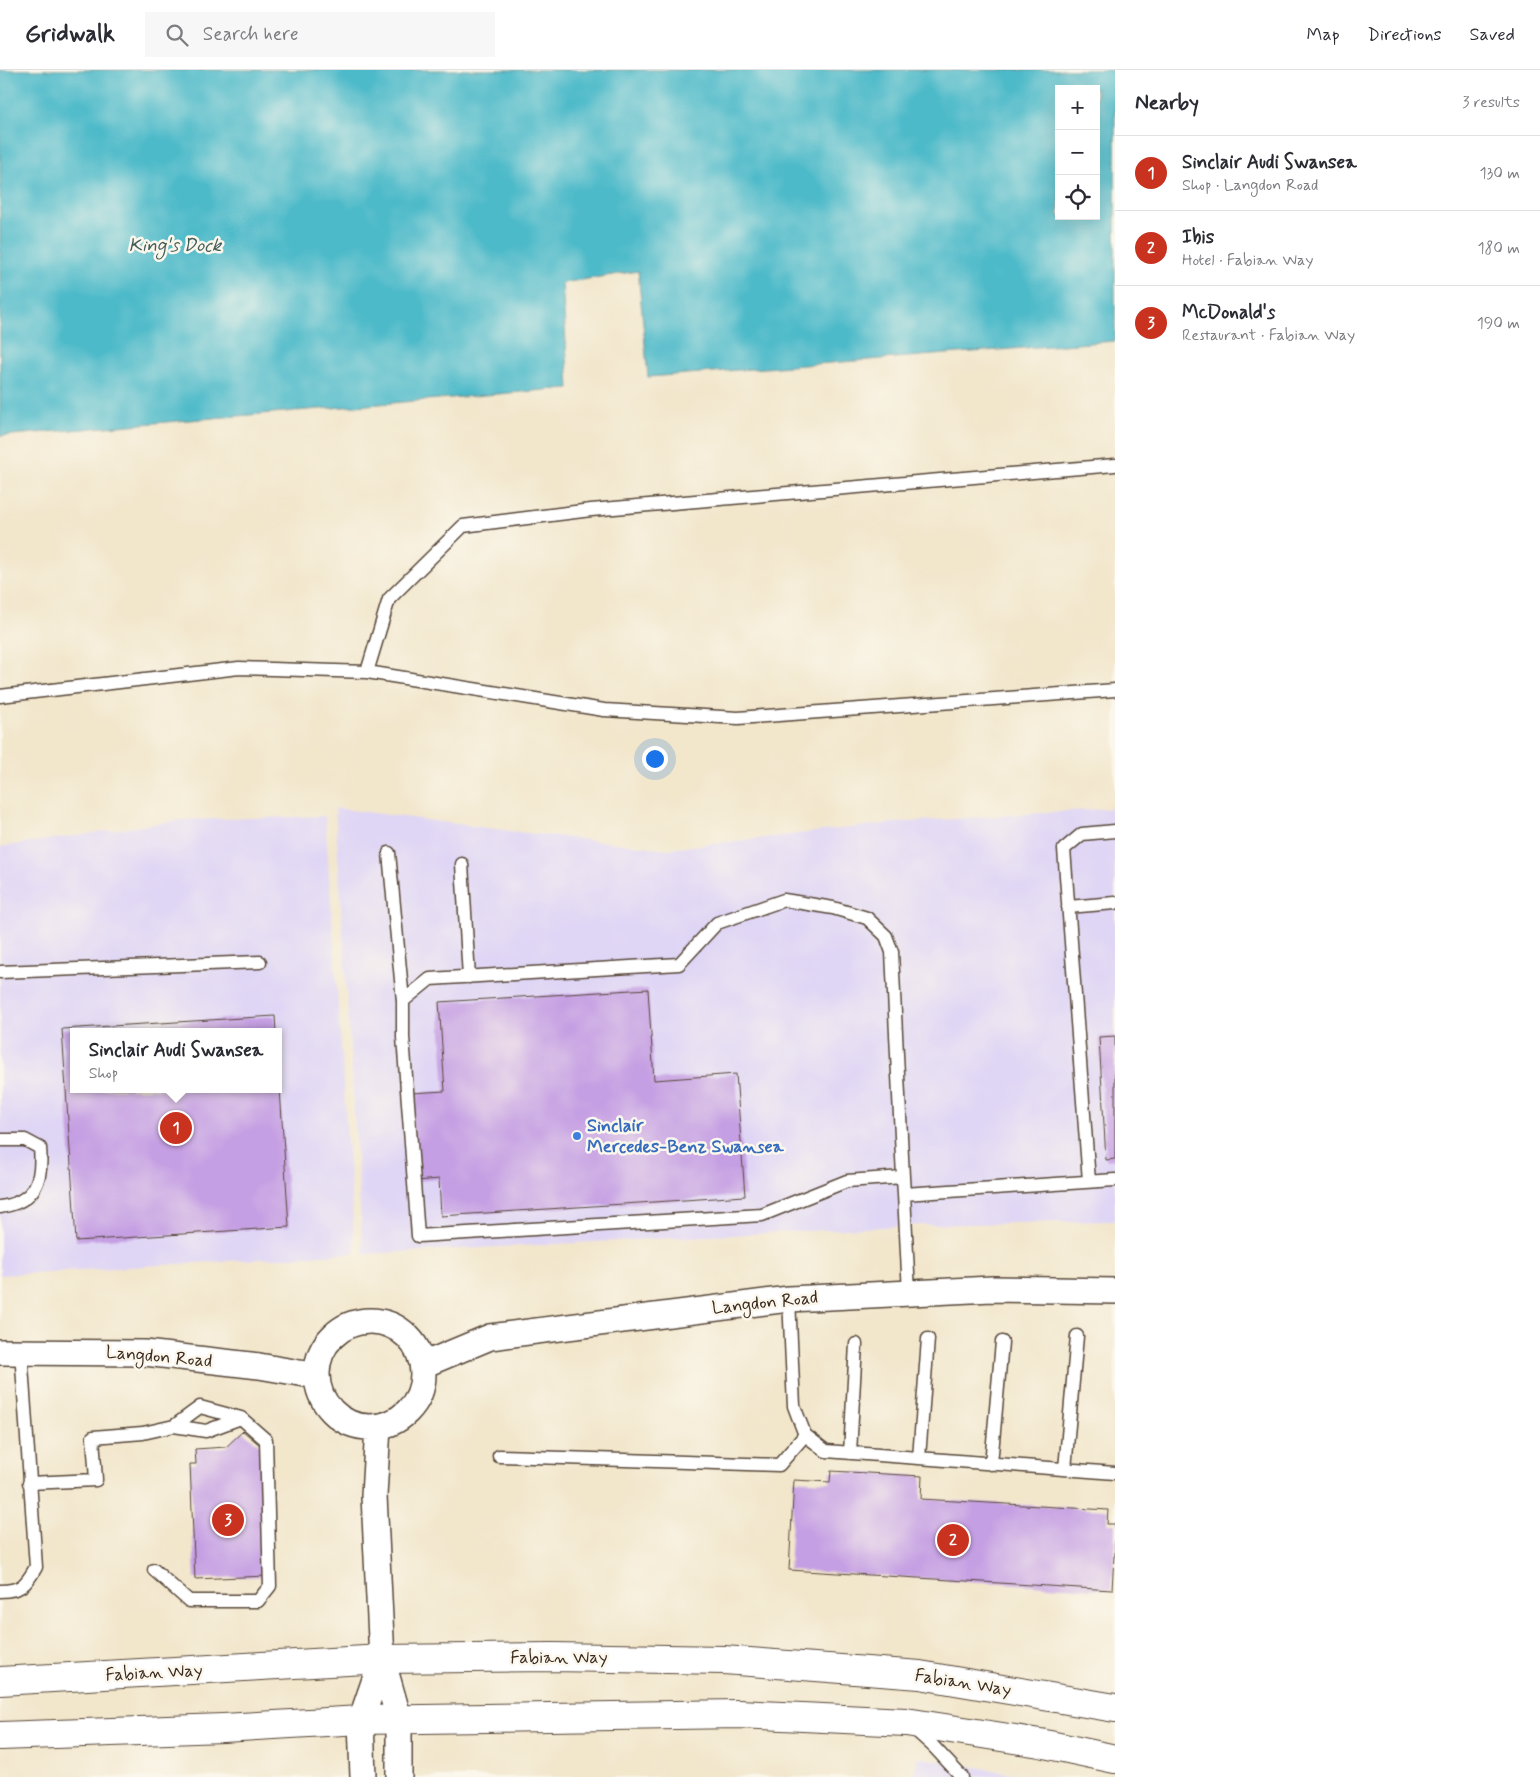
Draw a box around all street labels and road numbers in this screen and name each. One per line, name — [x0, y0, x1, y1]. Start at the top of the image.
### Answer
street label: Langdon Road — [711, 1285, 819, 1322]
street label: Langdon Road — [105, 1340, 213, 1375]
street label: Fabian Way — [510, 1646, 608, 1670]
street label: Fabian Way — [105, 1658, 203, 1688]
street label: Fabian Way — [913, 1664, 1013, 1702]

